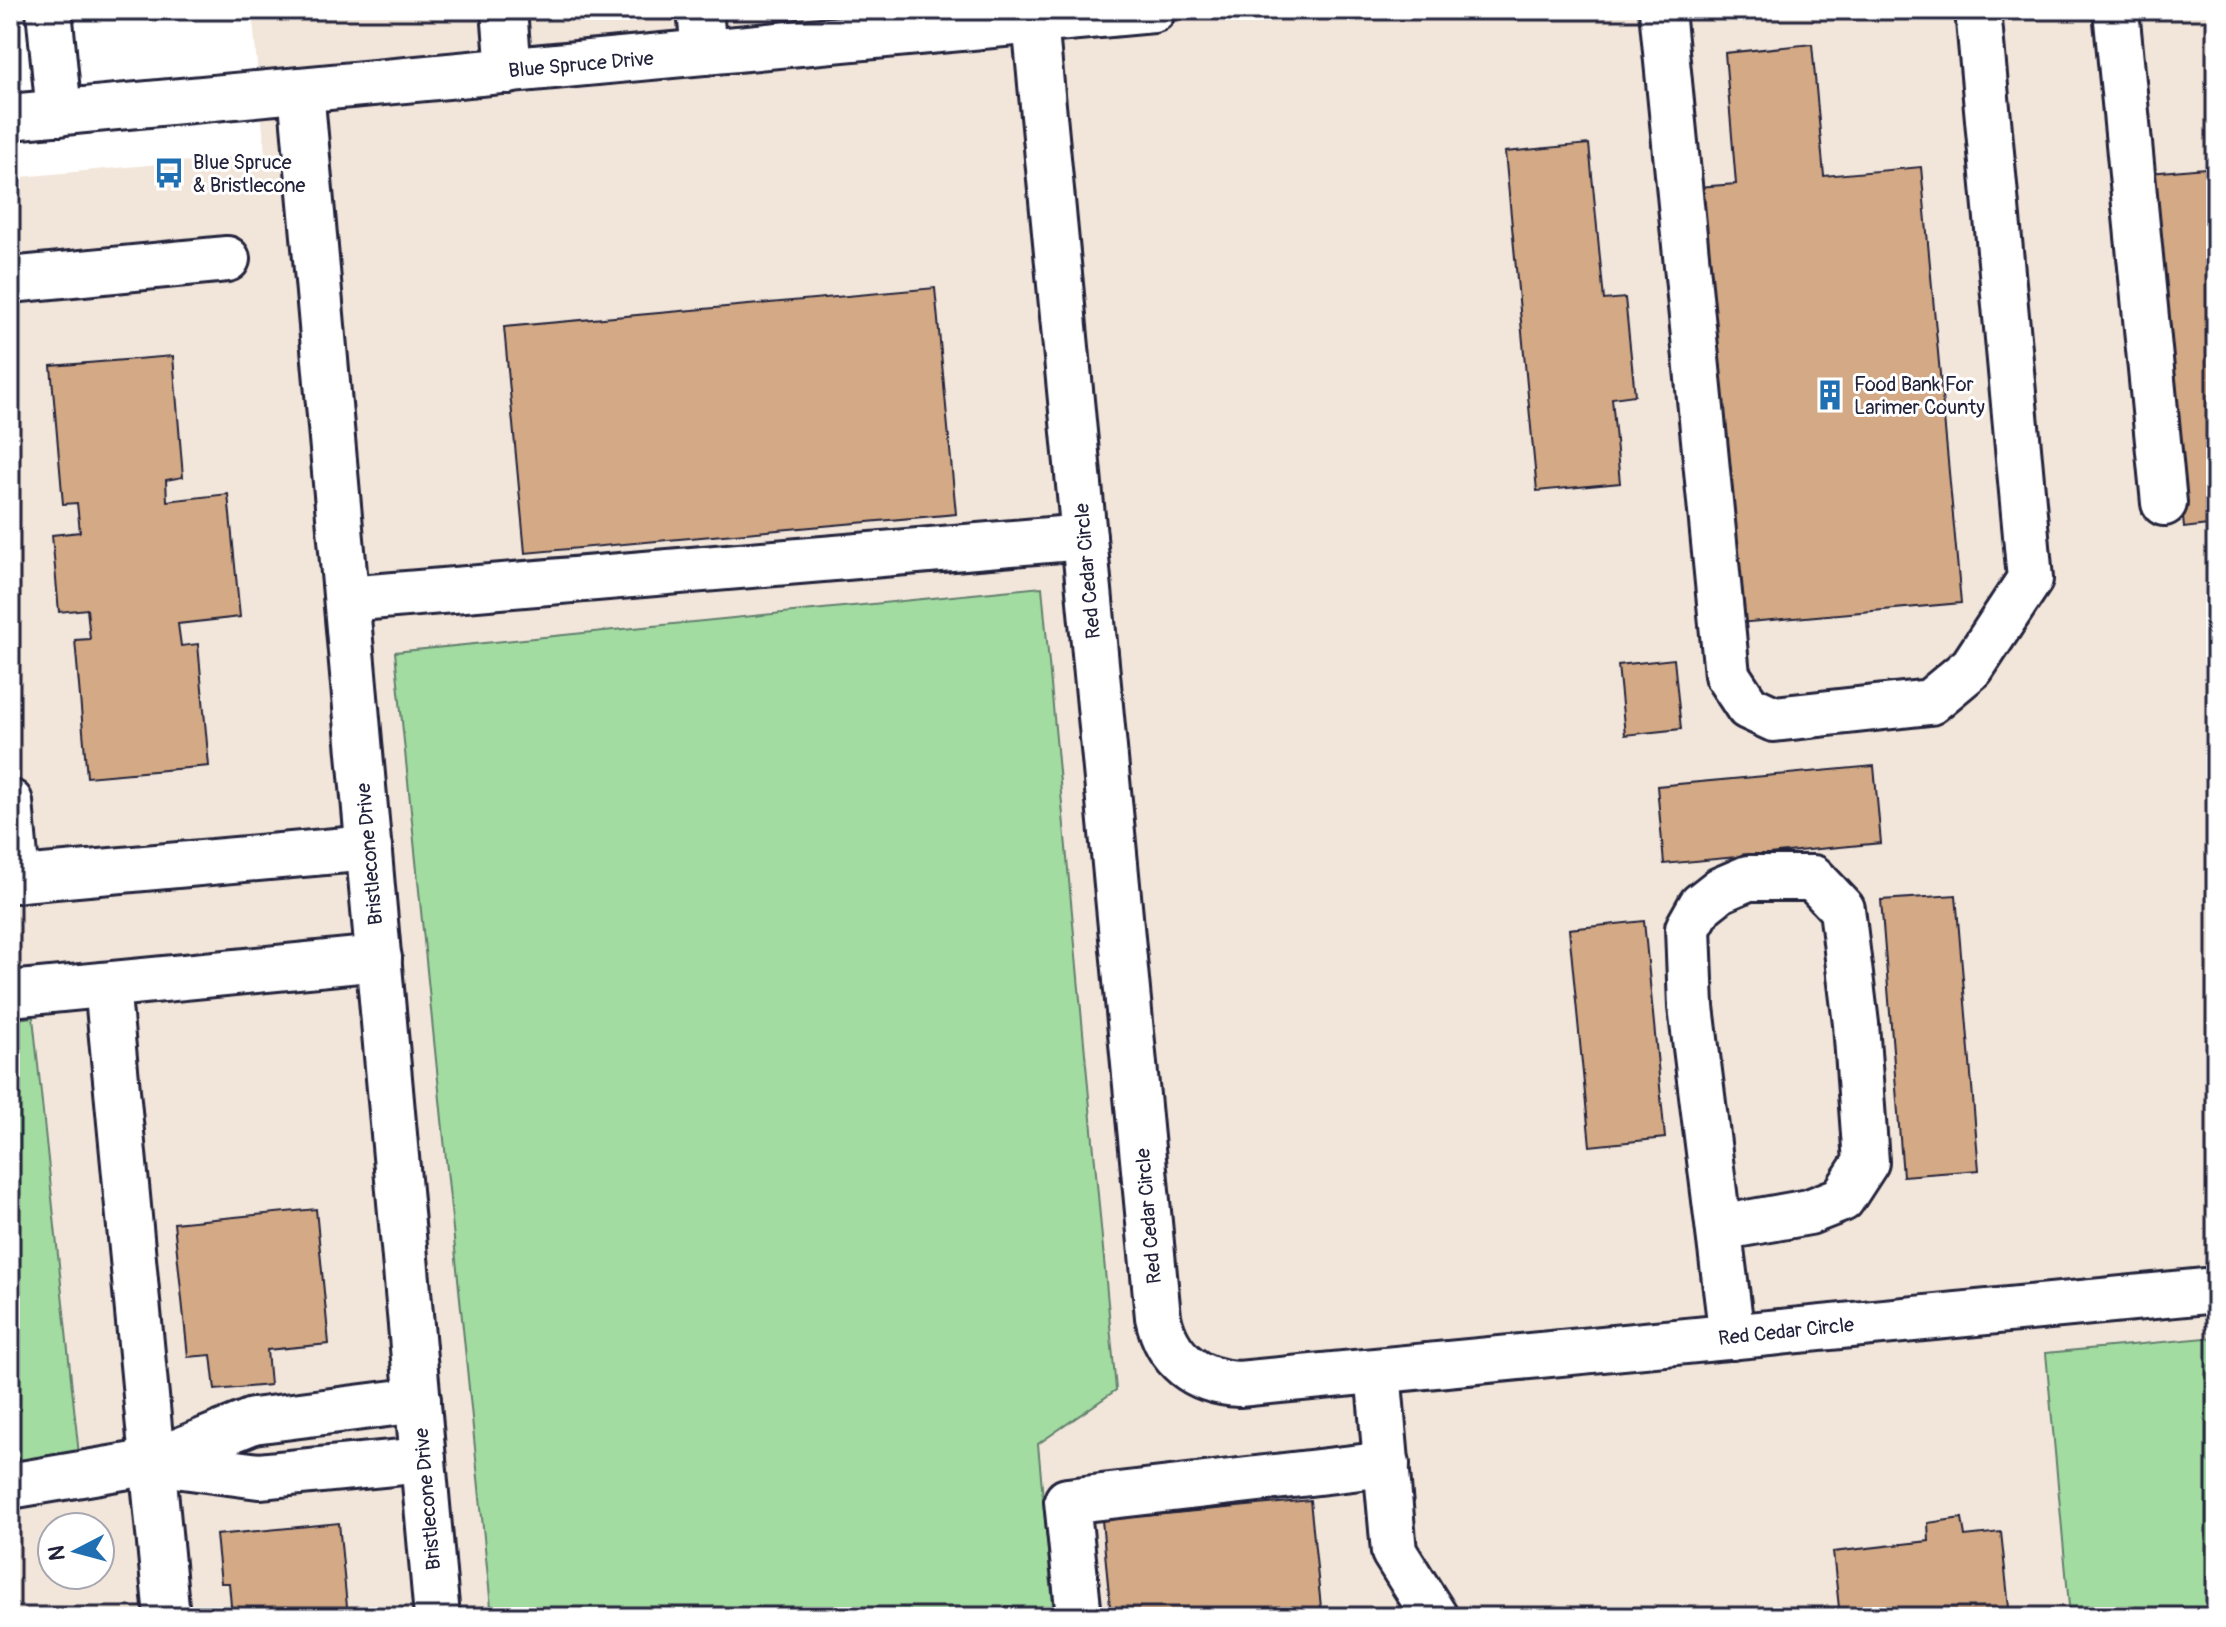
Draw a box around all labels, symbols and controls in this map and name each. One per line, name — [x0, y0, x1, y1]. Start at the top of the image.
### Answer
street label: Blue Spruce Drive — [507, 46, 655, 83]
place label: Blue Spruce & Bristlecone — [193, 150, 306, 198]
bus stop icon: Blue Spruce & Bristlecone — [152, 156, 186, 190]
place label: Food Bank For Larimer County — [1854, 372, 1985, 420]
building icon: Food Bank For Larimer County — [1813, 378, 1847, 412]
street label: Red Cedar Circle — [1069, 502, 1106, 640]
street label: Bristlecone Drive — [351, 782, 388, 926]
street label: Red Cedar Circle — [1130, 1147, 1167, 1285]
street label: Red Cedar Circle — [1717, 1312, 1855, 1351]
street label: Bristlecone Drive — [409, 1427, 446, 1571]
north arrow — [36, 1511, 116, 1591]
text: N — [42, 1544, 72, 1562]

